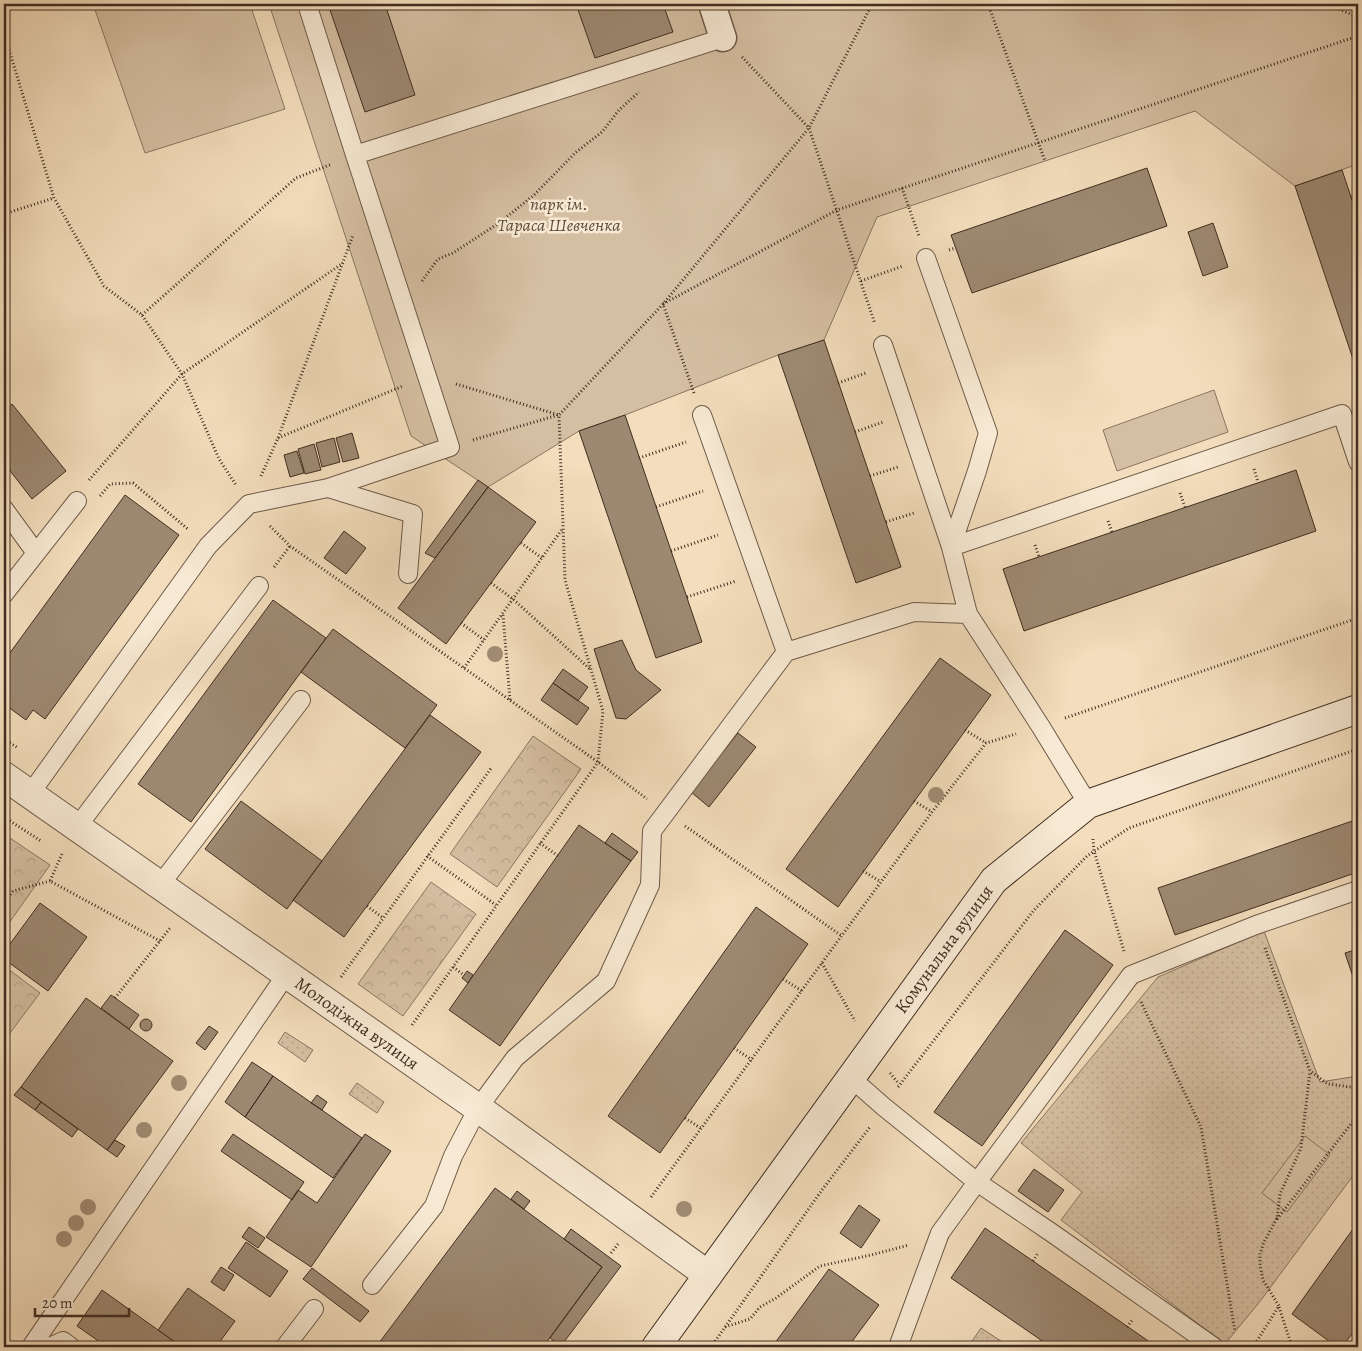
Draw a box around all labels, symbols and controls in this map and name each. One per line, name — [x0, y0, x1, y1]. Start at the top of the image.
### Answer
park label: парк ім. Тараса Шевченка — [497, 192, 621, 237]
street label: Комунальна вулиця — [889, 880, 999, 1018]
street label: Молодіжна вулиця — [290, 971, 424, 1075]
scale bar — [35, 1286, 129, 1318]
text: 20 m — [42, 1293, 73, 1313]

